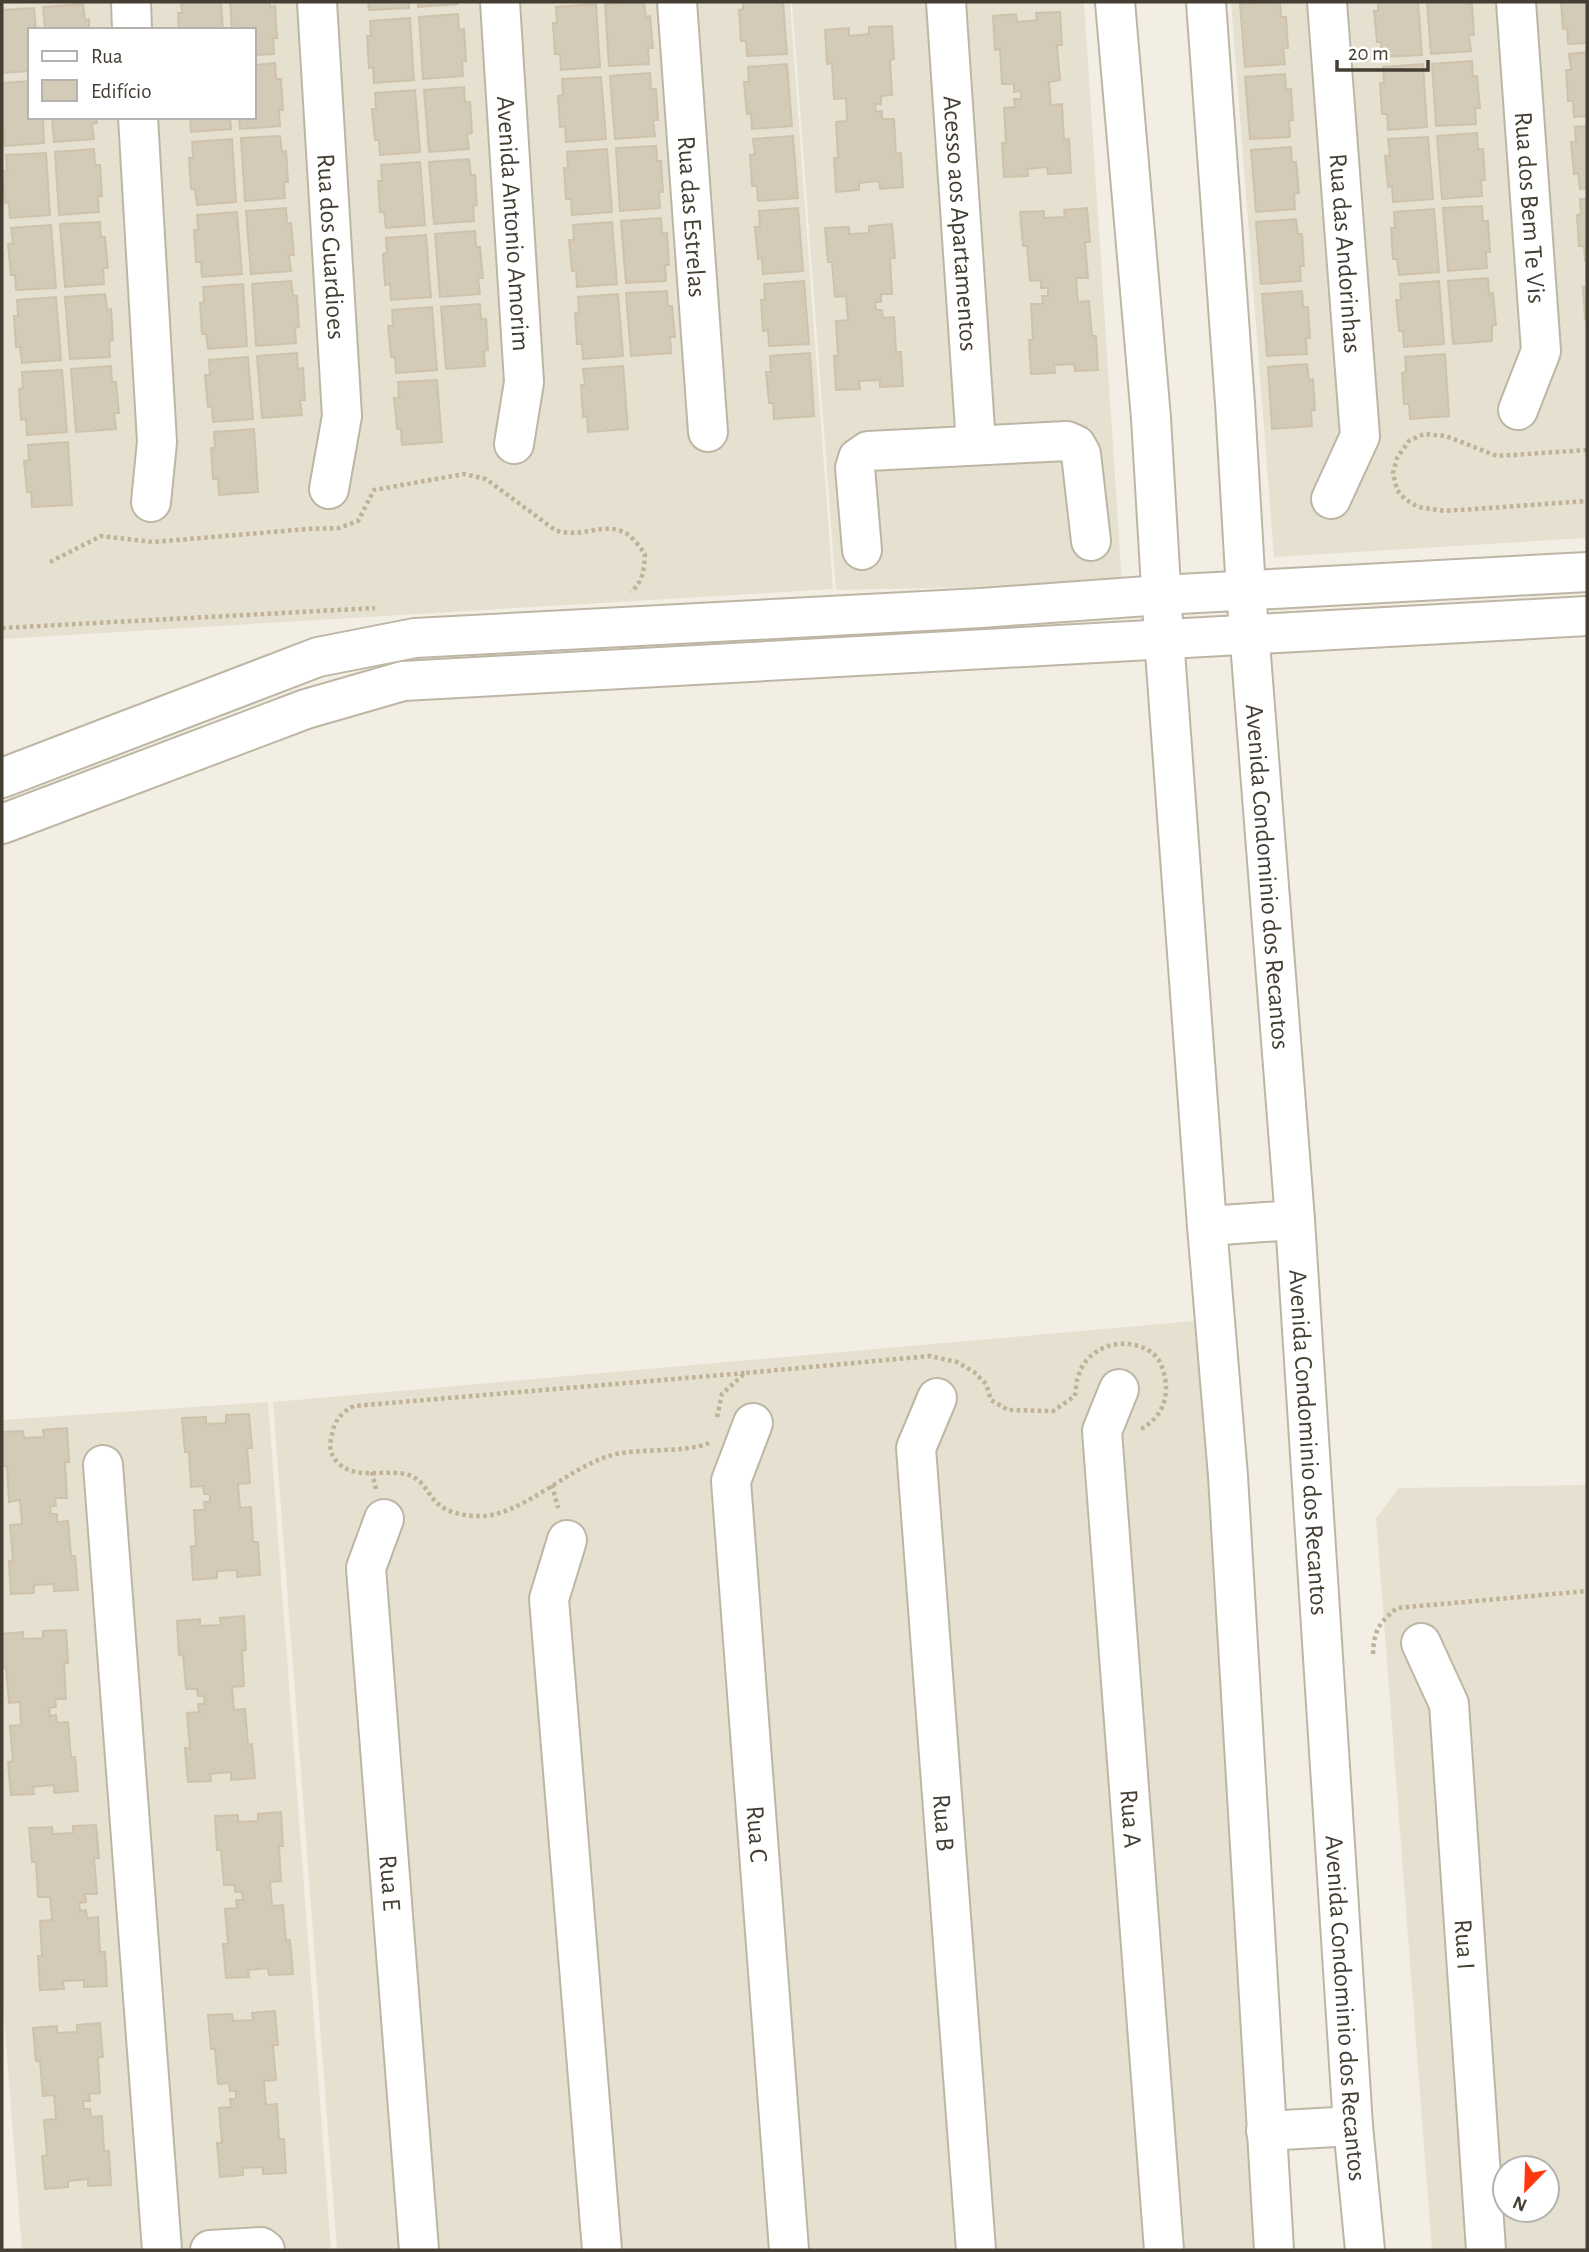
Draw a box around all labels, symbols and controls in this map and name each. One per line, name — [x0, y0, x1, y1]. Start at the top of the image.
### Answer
legend — [28, 28, 256, 119]
scale bar — [1337, 28, 1428, 72]
text: 20 m — [1348, 43, 1389, 64]
text: Rua — [91, 46, 123, 67]
text: Edifício — [91, 81, 151, 102]
street label: Avenida Antonio Amorim — [492, 95, 534, 352]
street label: Acesso aos Apartamentos — [938, 95, 982, 352]
street label: Rua dos Bem Te Vis — [1510, 111, 1550, 304]
street label: Rua das Estrelas — [673, 135, 710, 298]
street label: Rua das Andorinhas — [1325, 152, 1366, 354]
street label: Rua dos Guardioes — [312, 153, 349, 340]
street label: Avenida Condominio dos Recantos — [1241, 703, 1294, 1051]
street label: Avenida Condominio dos Recantos — [1284, 1269, 1332, 1616]
street label: Rua A — [1115, 1788, 1146, 1849]
street label: Rua B — [928, 1793, 958, 1852]
street label: Rua C — [742, 1805, 772, 1863]
street label: Avenida Condominio dos Recantos — [1320, 1834, 1370, 2182]
street label: Rua E — [374, 1854, 405, 1912]
street label: Rua I — [1450, 1918, 1479, 1970]
north arrow — [1491, 2154, 1561, 2224]
text: N — [1510, 2192, 1530, 2215]

